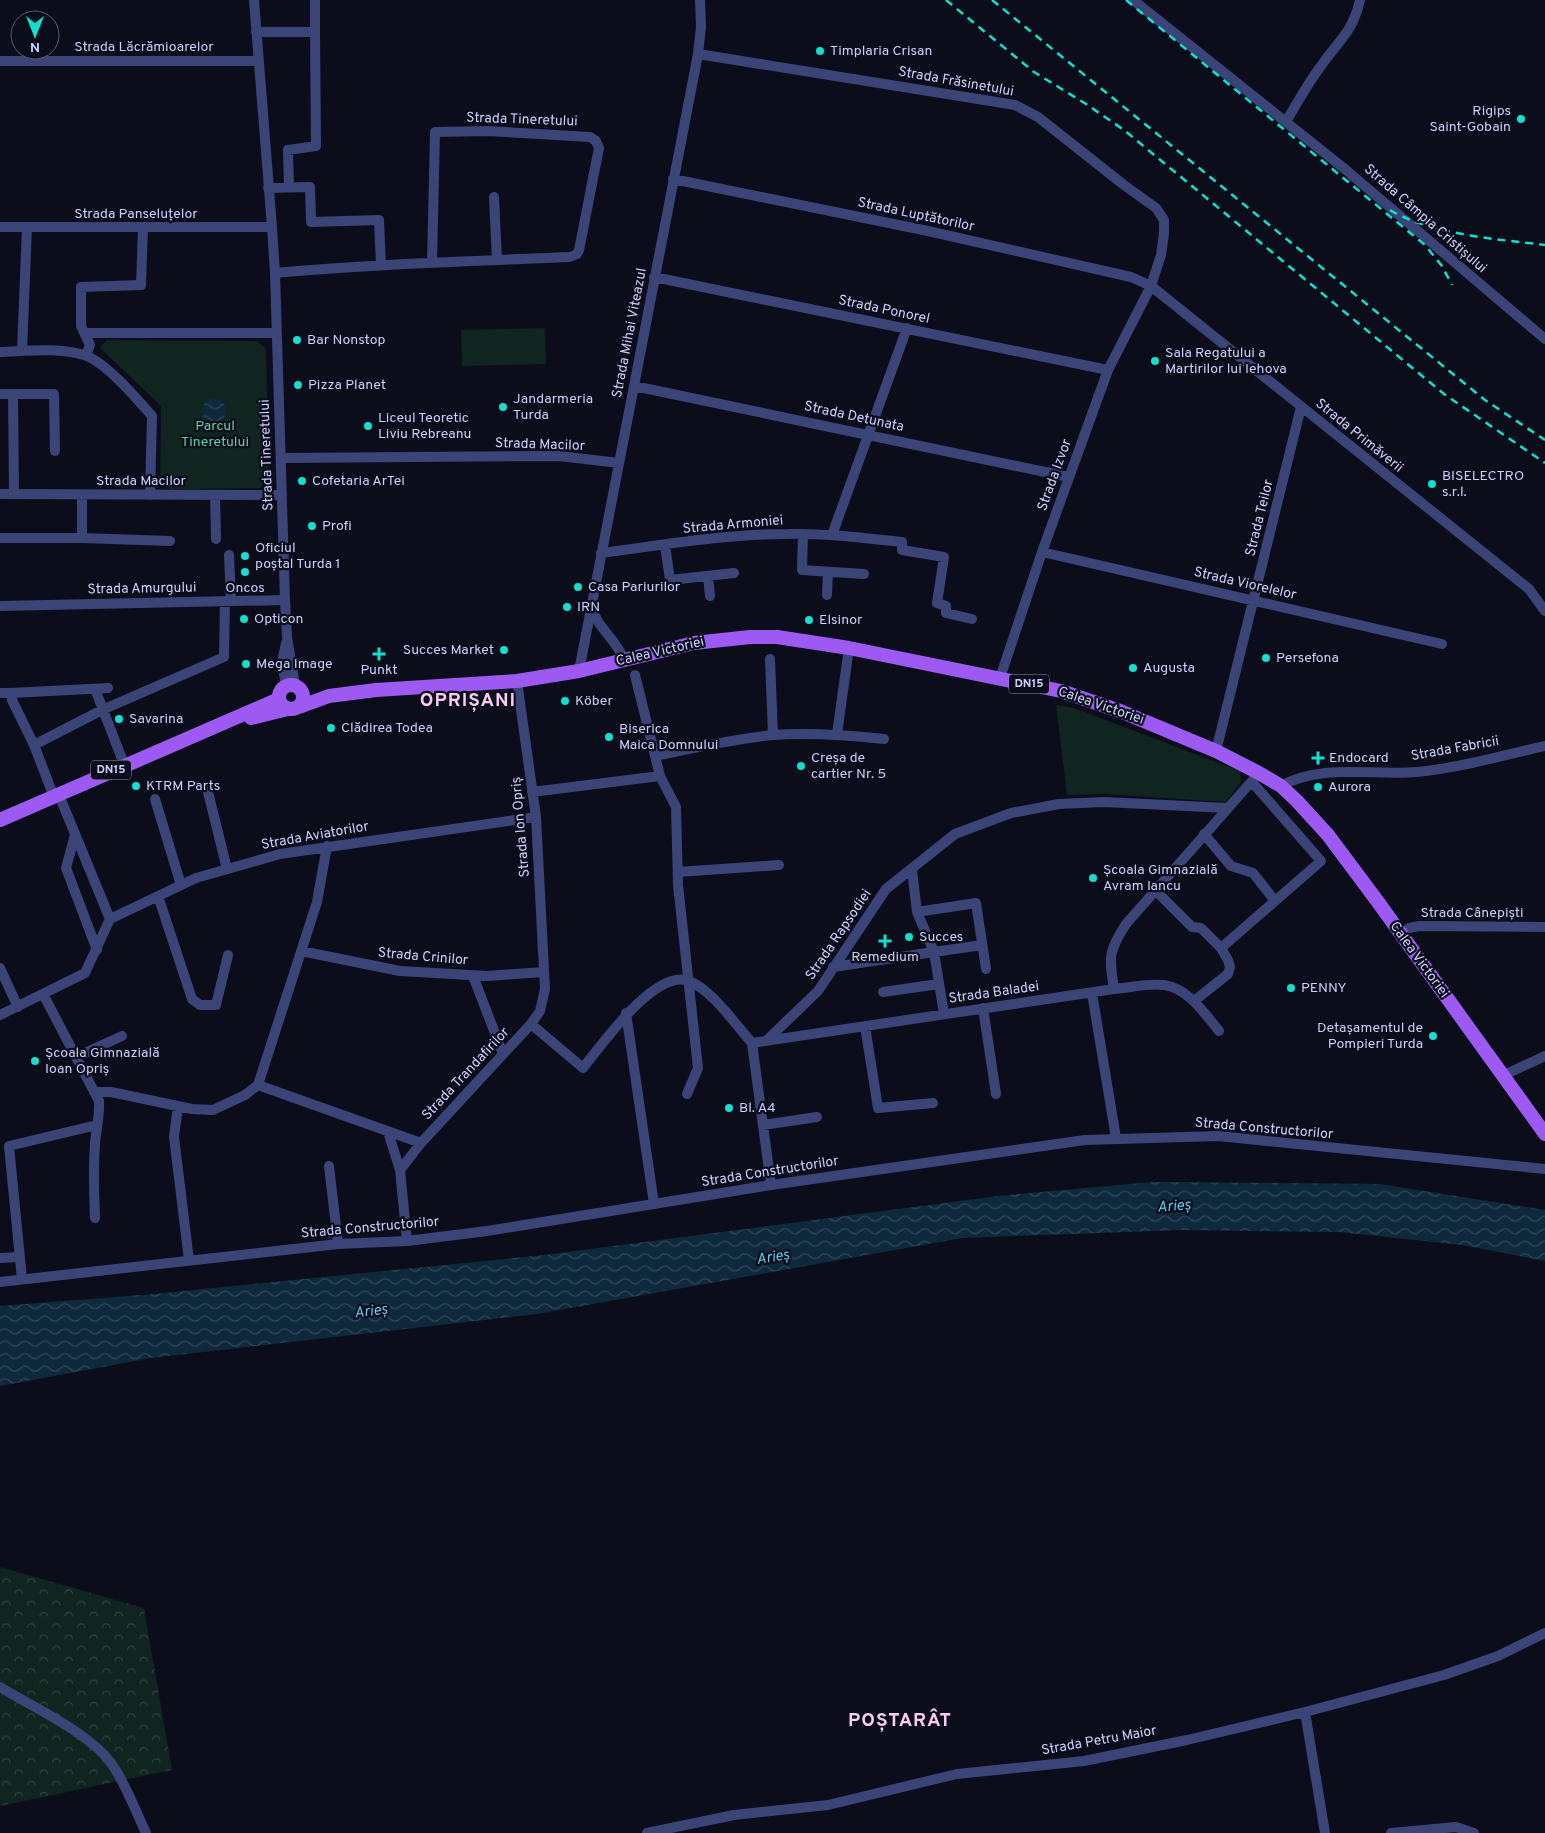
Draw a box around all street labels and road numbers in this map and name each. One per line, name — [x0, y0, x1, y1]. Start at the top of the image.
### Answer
street label: Strada Lăcrămioarelor — [74, 39, 214, 56]
street label: Strada Frăsinetului — [897, 63, 1015, 101]
street label: Strada Tineretului — [466, 110, 578, 130]
street label: Strada Câmpia Cristișului — [1360, 161, 1490, 277]
street label: Strada Luptătorilor — [856, 194, 977, 236]
street label: Strada Panseluțelor — [74, 206, 198, 223]
street label: Strada Mihai Viteazul — [609, 267, 651, 399]
street label: Strada Ponorel — [837, 292, 931, 328]
street label: Strada Primăverii — [1312, 395, 1406, 477]
street label: Strada Detunata — [803, 398, 905, 436]
street label: Strada Tineretului — [257, 399, 277, 511]
street label: Strada Macilor — [495, 435, 586, 455]
street label: Strada Izvor — [1034, 436, 1076, 513]
street label: Strada Macilor — [96, 473, 187, 490]
street label: Strada Teilor — [1242, 477, 1278, 558]
street label: Strada Armoniei — [682, 512, 784, 538]
street label: Strada Viorelelor — [1192, 564, 1299, 604]
street label: Strada Amurgului — [87, 580, 197, 598]
street label: Calea Victoriei — [614, 634, 706, 670]
road number: DN15 — [1009, 674, 1049, 694]
street label: Calea Victoriei — [1056, 683, 1146, 729]
street label: Strada Fabricii — [1410, 733, 1500, 765]
road number: DN15 — [91, 760, 131, 780]
street label: Strada Ion Opriș — [508, 776, 534, 878]
street label: Strada Aviatorilor — [260, 818, 371, 854]
street label: Strada Rapsodiei — [802, 886, 876, 984]
street label: Strada Cânepiști — [1421, 905, 1523, 922]
street label: Calea Victoriei — [1386, 919, 1452, 1001]
street label: Strada Crinilor — [377, 945, 469, 969]
street label: Strada Baladei — [948, 978, 1040, 1008]
street label: Strada Trandafirilor — [419, 1024, 514, 1124]
street label: Strada Constructorilor — [1194, 1114, 1334, 1144]
street label: Strada Constructorilor — [700, 1153, 840, 1191]
street label: Strada Constructorilor — [300, 1213, 440, 1243]
street label: Strada Petru Maior — [1040, 1722, 1158, 1759]

